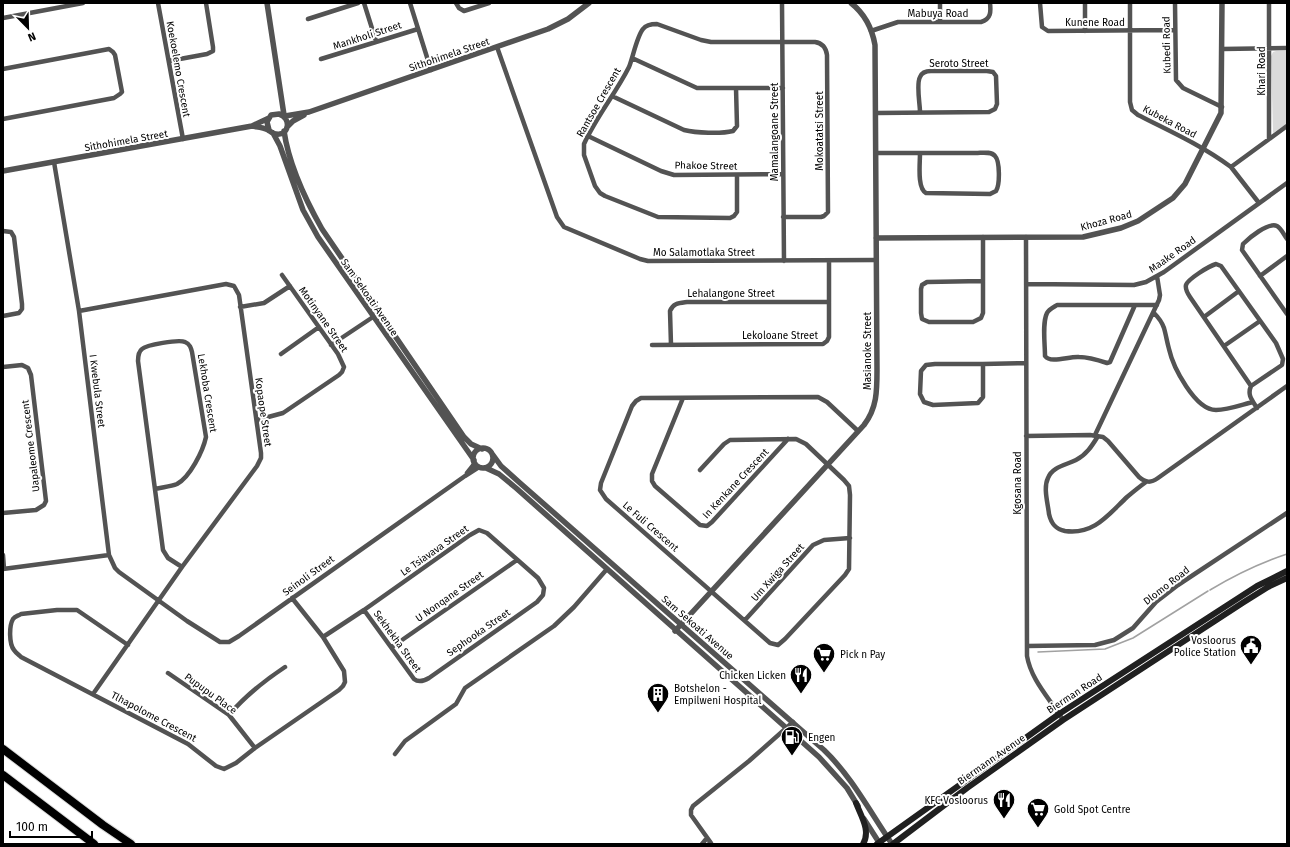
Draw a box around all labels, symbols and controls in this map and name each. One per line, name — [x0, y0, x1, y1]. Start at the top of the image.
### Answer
north arrow — [8, 8, 48, 48]
street label: Mabuya Road — [908, 8, 968, 20]
street label: Kubedi Road — [1160, 16, 1174, 74]
street label: Kunene Road — [1065, 17, 1125, 29]
street label: Mankholi Street — [331, 19, 403, 53]
street label: Koekoelemo Crescent — [164, 20, 192, 119]
text: N — [26, 29, 38, 44]
street label: Sithohimela Street — [407, 35, 492, 74]
street label: Khari Road — [1256, 46, 1268, 96]
street label: Seroto Street — [929, 58, 989, 70]
street label: Rantsoe Crescent — [574, 65, 624, 139]
street label: Mamalangoane Street — [769, 82, 781, 181]
street label: Mokoatatsi Street — [814, 91, 826, 171]
street label: Kubeka Road — [1141, 103, 1198, 141]
street label: Sithohimela Street — [84, 128, 169, 154]
street label: Phakoe Street — [674, 159, 738, 173]
street label: Khoza Road — [1079, 208, 1133, 234]
street label: Maake Road — [1147, 234, 1198, 275]
street label: Mo Salamotlaka Street — [653, 247, 755, 259]
street label: Sam Sekoati Avenue — [338, 257, 400, 338]
street label: Motinyane Street — [296, 285, 350, 355]
street label: Lehalangone Street — [687, 288, 775, 300]
street label: Masianoke Street — [862, 312, 874, 390]
street label: Lekoloane Street — [742, 330, 818, 342]
street label: Lekhoba Crescent — [195, 353, 219, 434]
street label: I Kwebula Street — [87, 354, 108, 429]
street label: Kopaope Street — [252, 377, 274, 448]
street label: Uapaleome Crescent — [19, 399, 43, 493]
street label: In Kenkane Crescent — [700, 446, 772, 521]
street label: Kgosana Road — [1012, 451, 1024, 515]
street label: Le Fuli Crescent — [620, 499, 681, 555]
street label: Le Tsiavava Street — [398, 523, 471, 579]
street label: Um Xwiga Street — [749, 541, 807, 604]
street label: Seinoli Street — [280, 553, 337, 599]
street label: Dlomo Road — [1141, 564, 1192, 608]
street label: U Nonqane Street — [413, 569, 486, 625]
street label: Sam Sekoati Avenue — [659, 593, 736, 662]
street label: Sephooka Street — [445, 606, 513, 659]
street label: Sekhekha Street — [371, 608, 424, 675]
public building icon: Vosloorus Police Station — [1238, 633, 1264, 666]
place label: Vosloorus Police Station — [1174, 635, 1236, 659]
supermarket icon: Pick n Pay — [811, 641, 837, 674]
place label: Pick n Pay — [840, 649, 885, 661]
restaurant icon: Chicken Licken — [788, 662, 814, 695]
place label: Chicken Licken — [719, 670, 786, 682]
street label: Pupupu Place — [182, 671, 239, 717]
street label: Bierman Road — [1045, 671, 1105, 716]
building icon: Botshelon - Empilweni Hospital — [645, 681, 671, 714]
place label: Botshelon - Empilweni Hospital — [674, 683, 761, 707]
street label: Tlhapolome Crescent — [109, 689, 199, 745]
fuel station icon: Engen — [779, 724, 805, 757]
place label: Engen — [808, 732, 835, 744]
street label: Biermann Avenue — [955, 732, 1028, 788]
restaurant icon: KFC Vosloorus — [991, 787, 1017, 820]
place label: KFC Vosloorus — [924, 795, 988, 807]
supermarket icon: Gold Spot Centre — [1025, 796, 1051, 829]
place label: Gold Spot Centre — [1054, 804, 1130, 816]
scale bar — [10, 813, 92, 839]
text: 100 m — [16, 820, 48, 834]

